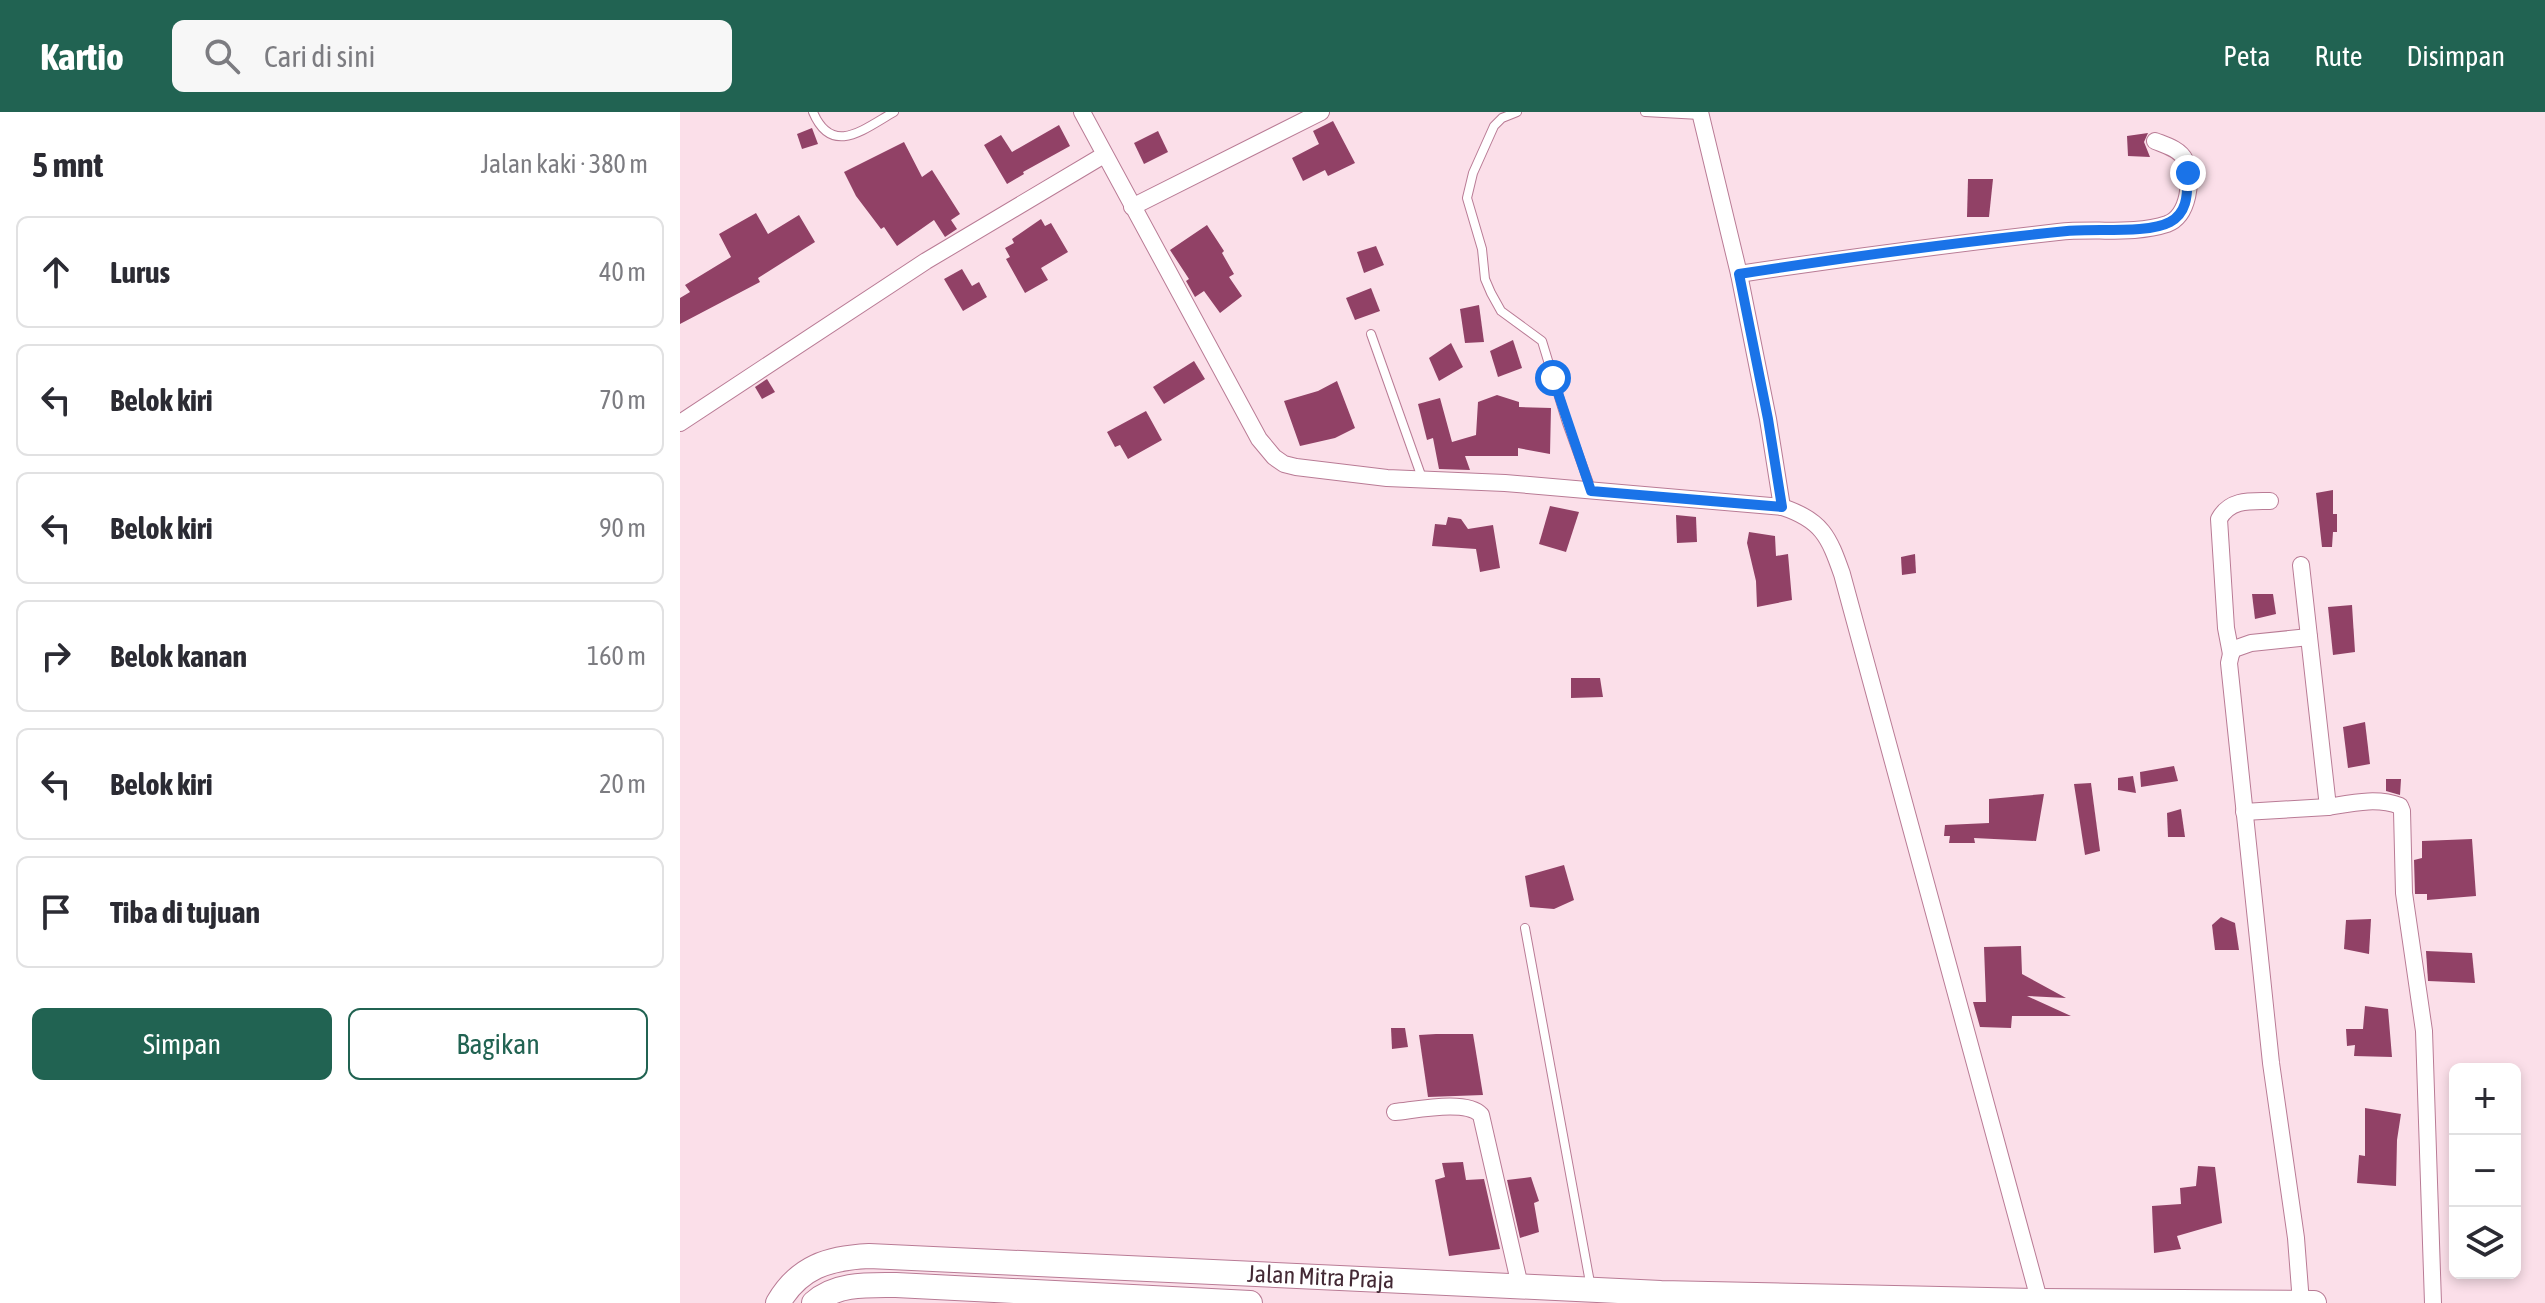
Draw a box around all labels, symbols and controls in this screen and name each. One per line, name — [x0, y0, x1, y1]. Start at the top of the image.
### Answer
search box — [172, 20, 732, 92]
icon: search — [200, 34, 244, 78]
text: Kartio — [40, 35, 124, 78]
text: Cari di sini — [264, 39, 375, 73]
text: Peta — [2223, 40, 2270, 72]
text: Rute — [2314, 40, 2363, 72]
text: Disimpan — [2407, 40, 2505, 72]
text: 5 mnt — [32, 145, 103, 184]
text: Jalan kaki · 380 m — [481, 149, 648, 179]
route end — [2170, 155, 2206, 191]
icon: ahead — [34, 250, 78, 294]
text: Lurus — [110, 255, 170, 289]
text: 40 m — [599, 257, 646, 287]
route start — [1535, 360, 1571, 396]
icon: left — [34, 378, 78, 422]
text: Belok kiri — [110, 383, 213, 417]
text: 70 m — [599, 385, 646, 415]
icon: left — [34, 506, 78, 550]
text: Belok kiri — [110, 511, 213, 545]
text: 90 m — [599, 513, 646, 543]
icon: right — [34, 634, 78, 678]
text: Belok kanan — [110, 639, 247, 673]
text: 160 m — [587, 641, 646, 671]
icon: left — [34, 762, 78, 806]
text: Belok kiri — [110, 767, 213, 801]
text: 20 m — [599, 769, 646, 799]
icon: arrive — [34, 890, 78, 934]
text: Tiba di tujuan — [110, 895, 260, 929]
button: Simpan — [32, 1008, 332, 1080]
button: Bagikan — [348, 1008, 648, 1080]
map controls — [2449, 1063, 2521, 1279]
button: + — [2449, 1063, 2521, 1135]
button: − — [2449, 1135, 2521, 1207]
button: layers — [2449, 1207, 2521, 1279]
street label: Jalan Mitra Praja — [1247, 1260, 1395, 1294]

